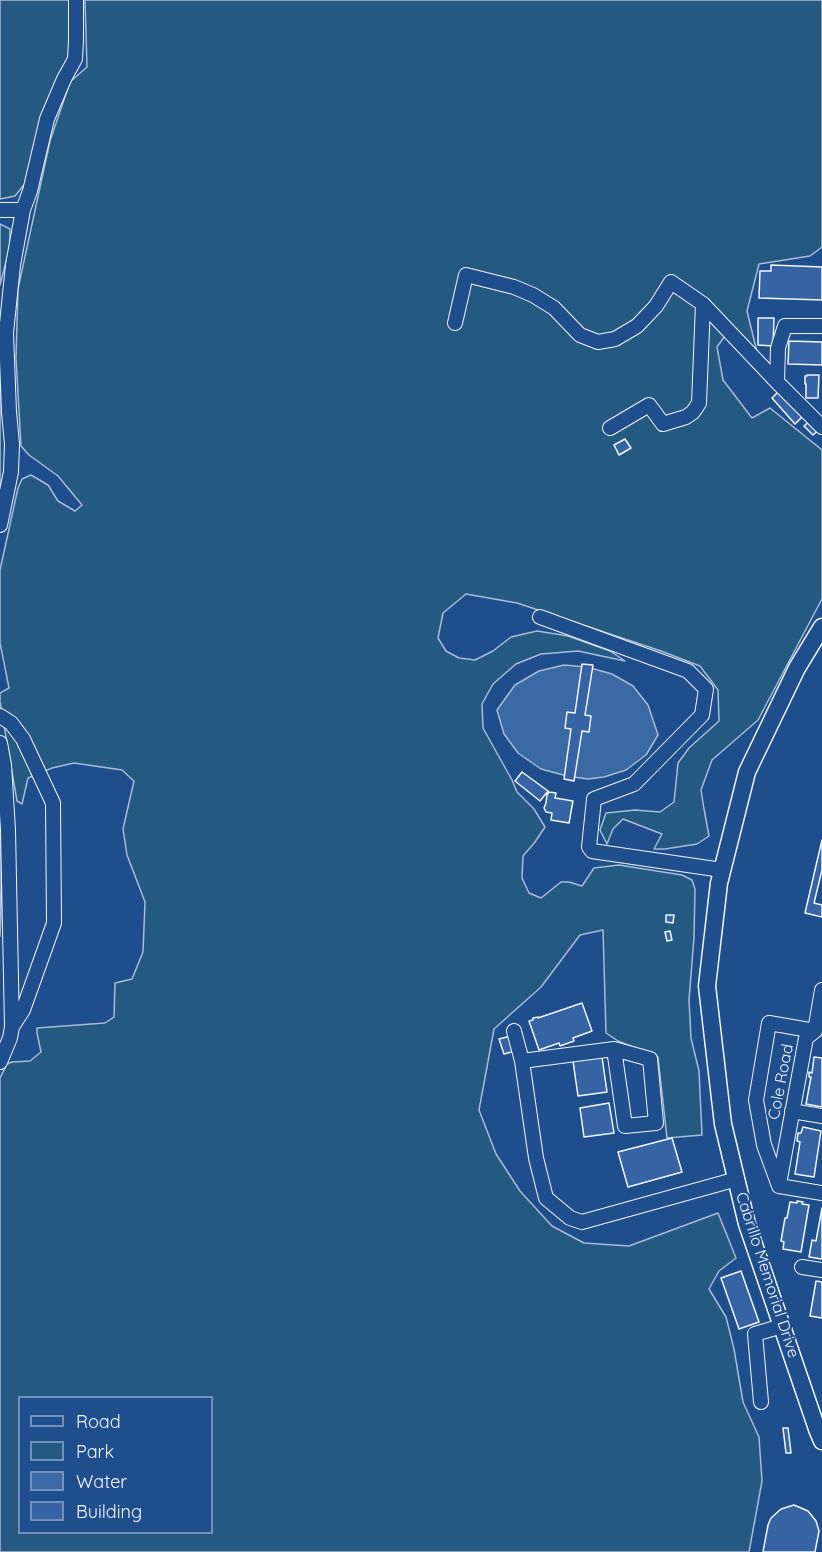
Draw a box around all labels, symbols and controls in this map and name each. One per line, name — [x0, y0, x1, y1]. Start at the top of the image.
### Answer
street label: Cole Road — [764, 1043, 798, 1121]
street label: Cabrillo Memorial Drive — [731, 1190, 803, 1360]
legend — [18, 1396, 213, 1534]
text: Road — [76, 1410, 121, 1433]
text: Park — [76, 1440, 114, 1463]
text: Water — [76, 1470, 127, 1493]
text: Building — [76, 1500, 142, 1523]

